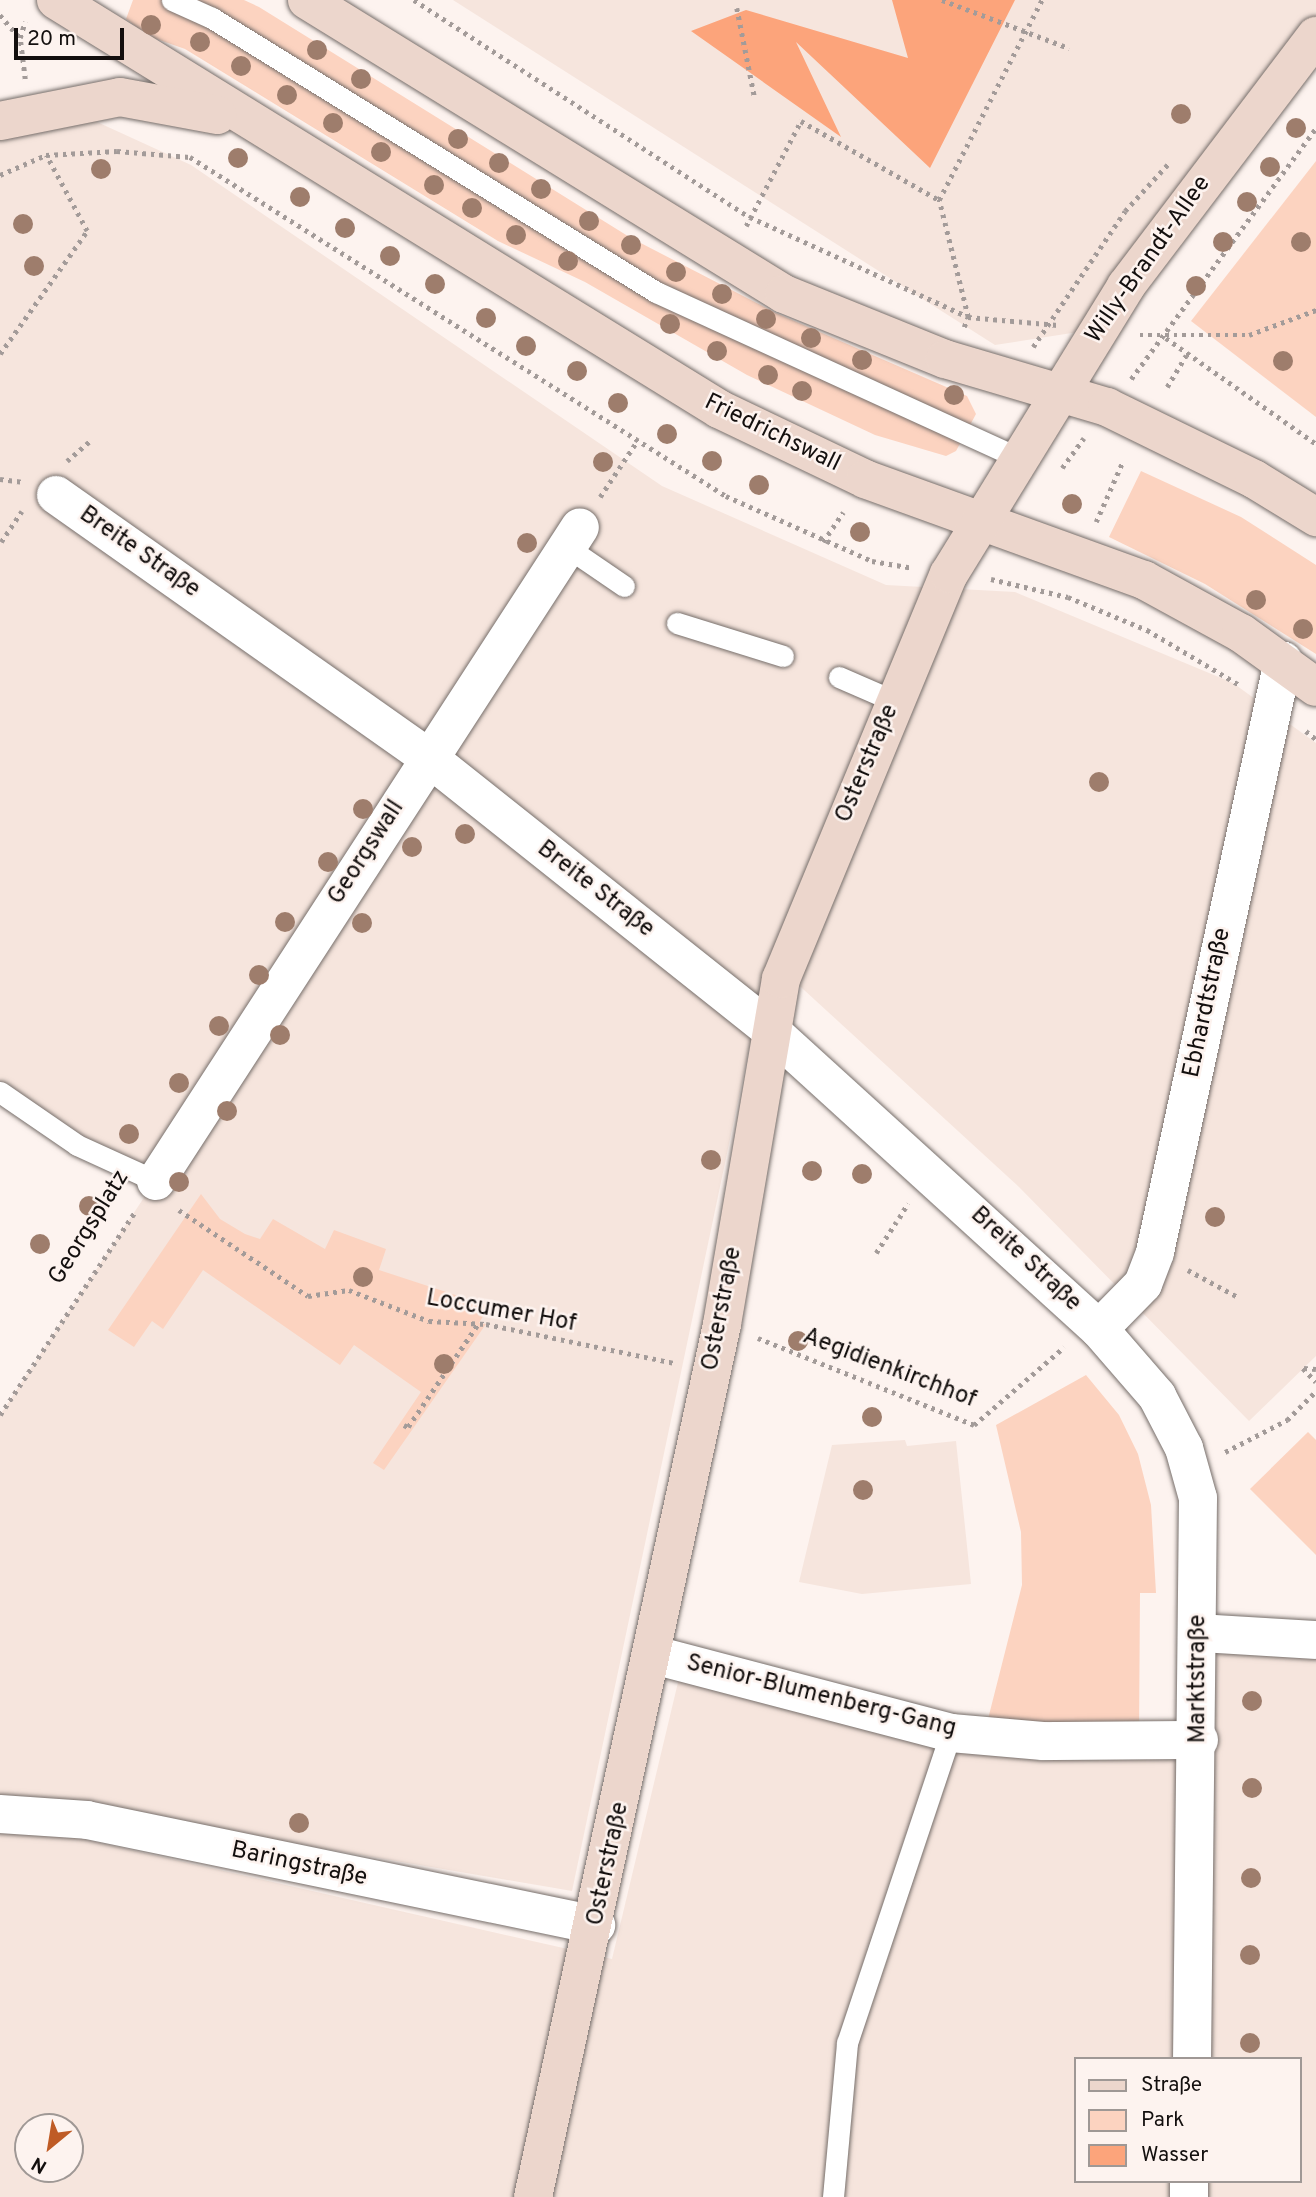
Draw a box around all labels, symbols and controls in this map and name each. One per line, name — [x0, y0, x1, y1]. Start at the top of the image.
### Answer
scale bar — [18, 14, 128, 58]
text: 20 m — [27, 26, 76, 53]
street label: Willy-Brandt-Allee — [1080, 171, 1218, 349]
street label: Friedrichswall — [699, 389, 845, 479]
street label: Breite Straße — [73, 501, 205, 605]
street label: Osterstraße — [830, 700, 906, 828]
street label: Georgswall — [323, 795, 411, 911]
street label: Breite Straße — [531, 835, 659, 945]
street label: Ebhardtstraße — [1178, 926, 1238, 1080]
street label: Georgsplatz — [43, 1165, 137, 1291]
street label: Breite Straße — [964, 1201, 1086, 1319]
street label: Osterstraße — [697, 1245, 749, 1373]
street label: Loccumer Hof — [424, 1285, 578, 1339]
street label: Aegidienkirchhof — [798, 1323, 980, 1415]
street label: Marktstraße — [1185, 1615, 1213, 1743]
street label: Senior-Blumenberg-Gang — [683, 1650, 959, 1744]
street label: Osterstraße — [582, 1800, 636, 1928]
street label: Baringstraße — [228, 1837, 370, 1893]
legend — [1074, 2057, 1302, 2183]
text: Straße — [1141, 2072, 1202, 2099]
text: Park — [1141, 2107, 1184, 2134]
north arrow — [14, 2113, 84, 2183]
text: Wasser — [1141, 2142, 1208, 2169]
text: N — [28, 2151, 51, 2178]

